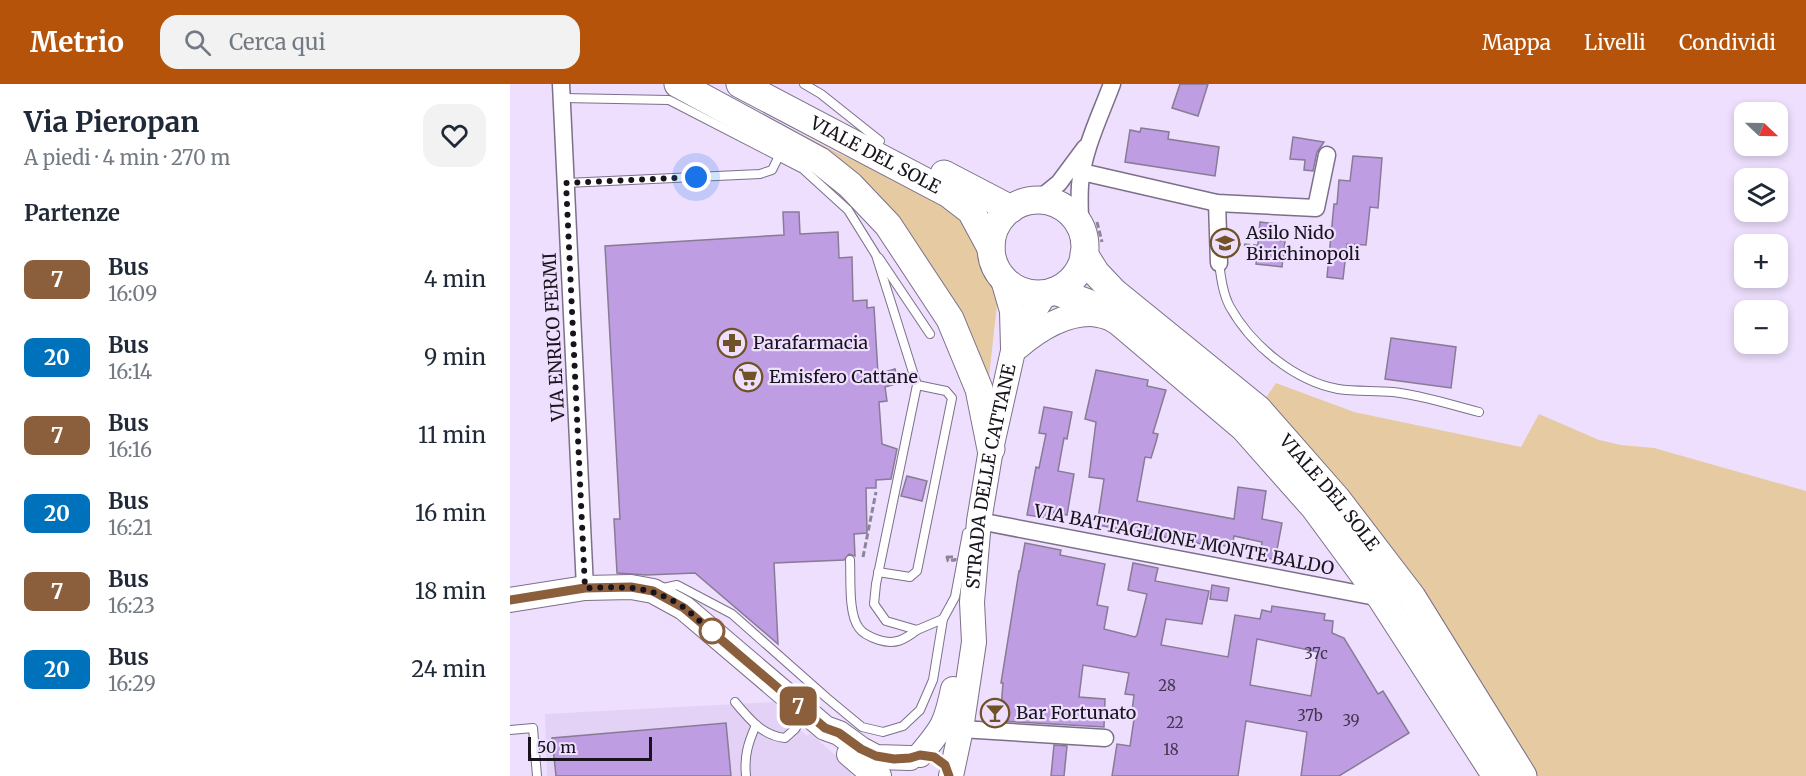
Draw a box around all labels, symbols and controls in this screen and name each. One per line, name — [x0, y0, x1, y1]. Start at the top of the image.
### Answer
search box — [160, 15, 580, 69]
text: Metrio — [30, 24, 124, 60]
icon: search — [181, 26, 214, 59]
text: Cerca qui — [229, 28, 326, 56]
text: Mappa — [1482, 29, 1551, 56]
text: Livelli — [1584, 29, 1646, 56]
text: Condividi — [1679, 29, 1776, 56]
north arrow — [1734, 102, 1788, 156]
map controls — [1734, 102, 1788, 354]
text: Via Pieropan — [24, 104, 199, 140]
button: heart — [423, 104, 486, 167]
street label: VIALE DEL SOLE — [805, 111, 945, 199]
text: A piedi · 4 min · 270 m — [24, 145, 230, 170]
your location — [681, 162, 711, 192]
button: layers — [1734, 168, 1788, 222]
text: Partenze — [24, 199, 120, 227]
place label: Asilo Nido Birichinopoli — [1245, 221, 1360, 265]
school or university icon: Asilo Nido Birichinopoli — [1209, 227, 1241, 259]
button: + — [1734, 234, 1788, 288]
street label: VIA ENRICO FERMI — [538, 252, 569, 423]
text: Bus — [108, 253, 149, 281]
text: 4 min — [424, 265, 486, 293]
text: 7 — [51, 266, 63, 293]
text: 16:09 — [108, 281, 157, 306]
button: − — [1734, 300, 1788, 354]
pharmacy icon: Parafarmacia — [716, 327, 748, 359]
text: Bus — [108, 331, 149, 359]
place label: Parafarmacia — [753, 331, 869, 354]
text: 9 min — [424, 343, 486, 371]
text: 20 — [44, 344, 70, 371]
text: 16:14 — [108, 359, 152, 384]
supermarket icon: Emisfero Cattane — [732, 361, 764, 393]
street label: STRADA DELLE CATTANE — [961, 361, 1021, 590]
place label: Emisfero Cattane — [769, 365, 918, 388]
text: Bus — [108, 409, 149, 437]
text: 11 min — [418, 421, 486, 449]
text: 7 — [51, 422, 63, 449]
street label: VIALE DEL SOLE — [1274, 429, 1385, 556]
text: 16:16 — [108, 437, 152, 462]
text: Bus — [108, 487, 149, 515]
text: 16 min — [415, 499, 486, 527]
street label: VIA BATTAGLIONE MONTE BALDO — [1031, 499, 1336, 580]
text: 20 — [44, 500, 70, 527]
text: 16:21 — [108, 515, 153, 540]
text: Bus — [108, 565, 149, 593]
text: 18 min — [415, 577, 486, 605]
text: 7 — [51, 578, 63, 605]
text: 16:23 — [108, 593, 155, 618]
unlabelled marker — [699, 618, 725, 644]
text: Bus — [108, 643, 149, 671]
house number: 37c — [1304, 644, 1328, 663]
text: 24 min — [411, 655, 486, 683]
text: 20 — [44, 656, 70, 683]
text: 16:29 — [108, 671, 156, 696]
house number: 28 — [1158, 676, 1176, 695]
line badge: 7 — [778, 686, 818, 726]
text: 7 — [792, 693, 804, 720]
bar icon: Bar Fortunato — [979, 697, 1011, 729]
place label: Bar Fortunato — [1016, 701, 1136, 724]
house number: 37b — [1297, 706, 1323, 725]
house number: 39 — [1342, 711, 1360, 730]
house number: 22 — [1166, 713, 1184, 732]
scale bar — [528, 734, 652, 762]
text: 50 m — [537, 737, 576, 757]
house number: 18 — [1163, 740, 1179, 759]

